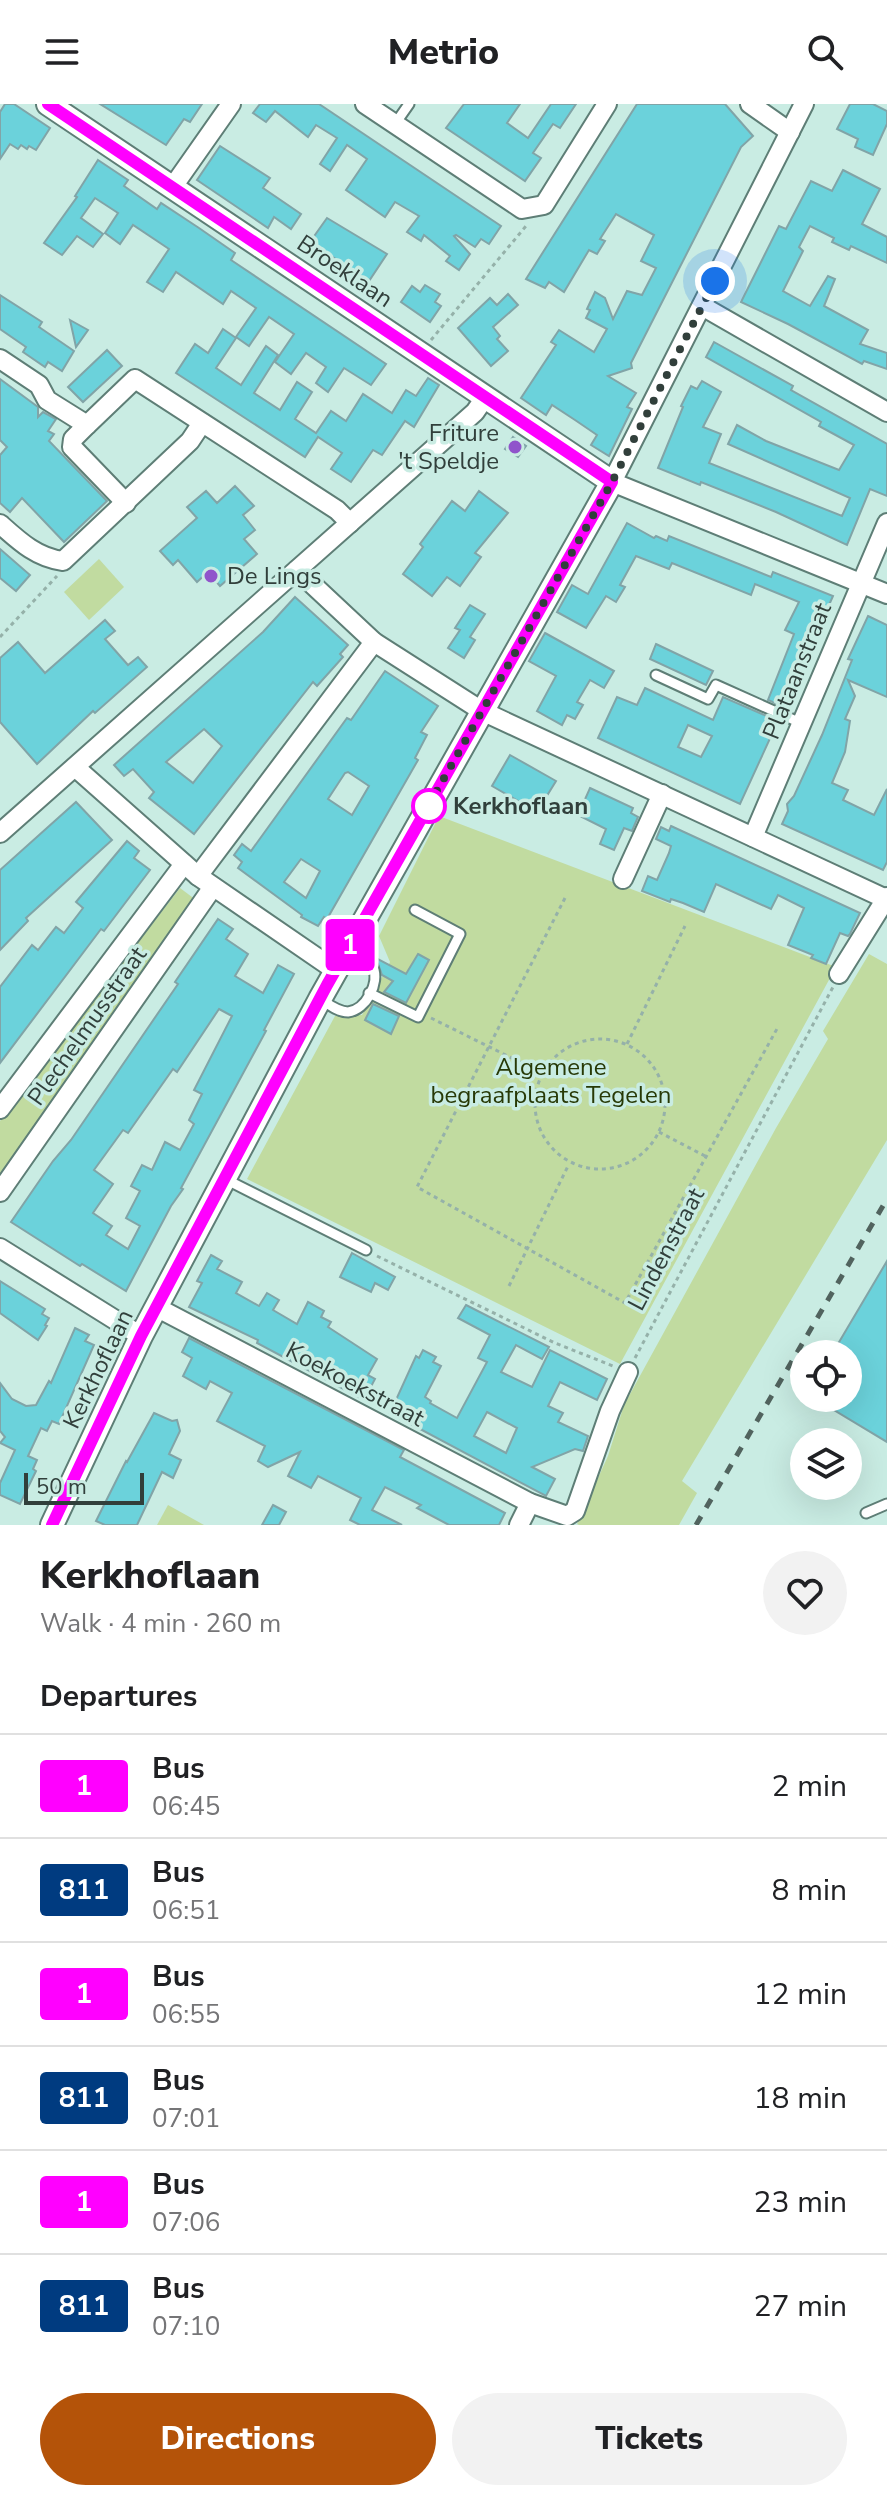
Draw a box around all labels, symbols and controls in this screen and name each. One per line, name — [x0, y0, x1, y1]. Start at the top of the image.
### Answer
text: Metrio — [388, 28, 499, 77]
icon: menu — [40, 30, 84, 74]
icon: search — [803, 30, 847, 74]
street label: Broeklaan — [291, 227, 399, 315]
your location — [695, 261, 735, 301]
place label: Friture 't Speldje — [398, 417, 499, 477]
marker: Friture 't Speldje — [506, 438, 524, 456]
place label: De Lings — [227, 560, 322, 592]
marker: De Lings — [202, 567, 220, 585]
street label: Plataanstraat — [755, 597, 839, 744]
marker: Kerkhoflaan — [412, 789, 446, 823]
place label: Kerkhoflaan — [453, 790, 588, 822]
line badge: 1 — [324, 919, 376, 971]
text: 1 — [342, 926, 358, 964]
street label: Plechelmusstraat — [20, 940, 154, 1112]
park label: Algemene begraafplaats Tegelen — [431, 1051, 671, 1111]
street label: Lindenstraat — [620, 1181, 712, 1316]
street label: Kerkhoflaan — [55, 1304, 141, 1434]
street label: Koekoekstraat — [280, 1334, 430, 1434]
map controls — [790, 1340, 862, 1500]
button: locate — [790, 1340, 862, 1412]
button: layers — [790, 1428, 862, 1500]
scale bar — [24, 1469, 144, 1505]
text: 50 m — [36, 1472, 87, 1502]
text: Kerkhoflaan — [40, 1550, 260, 1601]
button: heart — [763, 1551, 847, 1635]
text: Walk · 4 min · 260 m — [40, 1606, 281, 1641]
text: Departures — [40, 1676, 197, 1717]
text: Bus — [152, 1748, 205, 1789]
text: 2 min — [772, 1766, 847, 1807]
text: 1 — [76, 1767, 92, 1805]
text: 06:45 — [152, 1789, 220, 1824]
text: Bus — [152, 1852, 205, 1893]
text: 8 min — [772, 1870, 847, 1911]
text: 811 — [59, 1871, 109, 1909]
text: 06:51 — [152, 1893, 220, 1928]
text: Bus — [152, 1956, 205, 1997]
text: 12 min — [754, 1974, 847, 2015]
text: 1 — [76, 1975, 92, 2013]
text: 06:55 — [152, 1997, 220, 2032]
text: Bus — [152, 2060, 205, 2101]
text: 18 min — [754, 2078, 847, 2119]
text: 811 — [59, 2079, 109, 2117]
text: 07:01 — [152, 2101, 220, 2136]
text: Bus — [152, 2164, 205, 2205]
text: 23 min — [754, 2182, 847, 2223]
text: 1 — [76, 2183, 92, 2221]
text: 07:06 — [152, 2205, 220, 2240]
text: Bus — [152, 2268, 205, 2309]
text: 27 min — [754, 2286, 847, 2327]
text: 811 — [59, 2287, 109, 2325]
text: 07:10 — [152, 2309, 220, 2344]
button: Directions — [40, 2393, 436, 2485]
button: Tickets — [452, 2393, 847, 2485]

